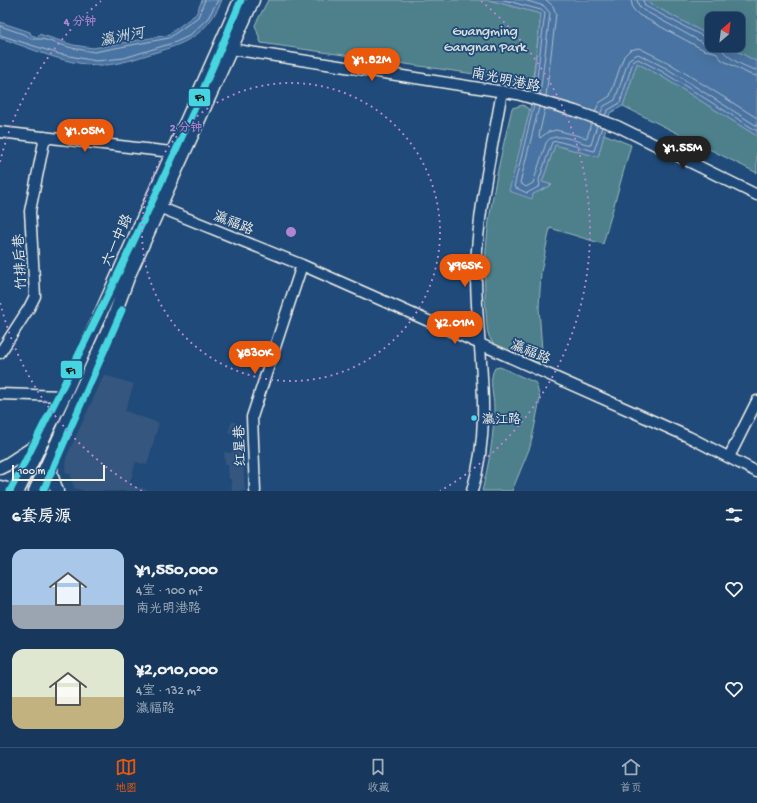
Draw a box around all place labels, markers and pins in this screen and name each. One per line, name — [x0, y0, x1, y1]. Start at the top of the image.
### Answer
pin: ¥1.82M — [339, 48, 405, 82]
pin: ¥1.05M — [52, 119, 118, 153]
pin: ¥1.55M — [650, 136, 716, 170]
centre of rings — [284, 225, 298, 239]
pin: ¥965K — [437, 254, 493, 288]
pin: ¥2.01M — [422, 311, 488, 345]
pin: ¥830K — [227, 341, 283, 375]
place label: 瀛江路 — [482, 412, 521, 428]
marker: 瀛江路 — [469, 413, 479, 423]

